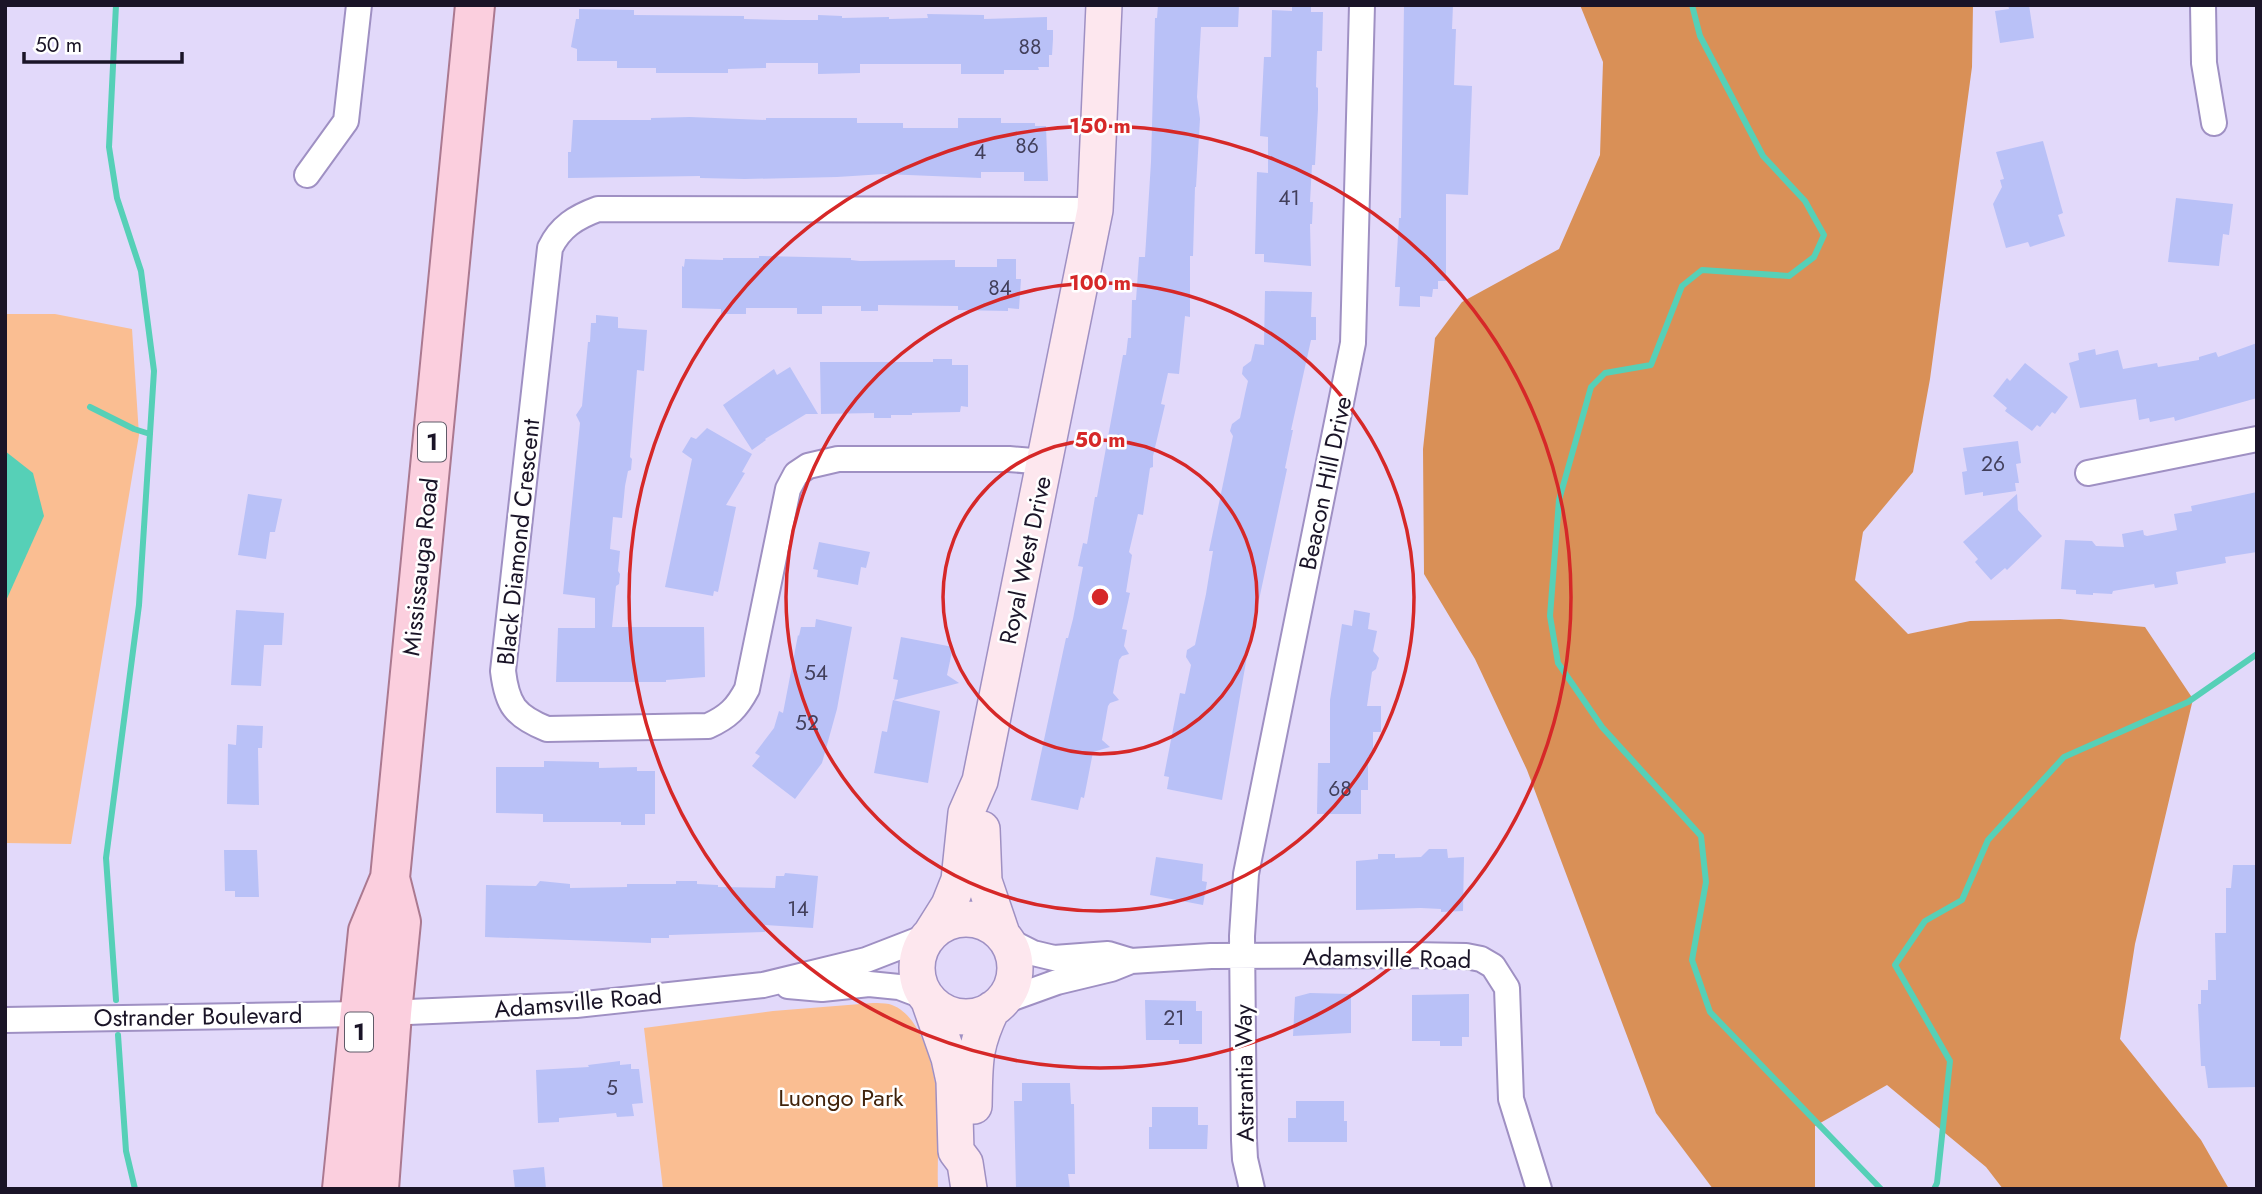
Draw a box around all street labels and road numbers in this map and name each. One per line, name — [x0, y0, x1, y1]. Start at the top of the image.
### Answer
street label: Beacon Hill Drive — [1290, 393, 1360, 573]
street label: Black Diamond Crescent — [488, 417, 548, 667]
road number: 1 — [418, 422, 446, 462]
street label: Royal West Drive — [990, 473, 1060, 647]
street label: Mississauga Road — [393, 476, 447, 658]
street label: Adamsville Road — [1302, 939, 1472, 977]
street label: Adamsville Road — [493, 977, 663, 1027]
street label: Ostrander Boulevard — [93, 997, 303, 1035]
street label: Astrantia Way — [1225, 1003, 1263, 1142]
road number: 1 — [345, 1012, 373, 1051]

